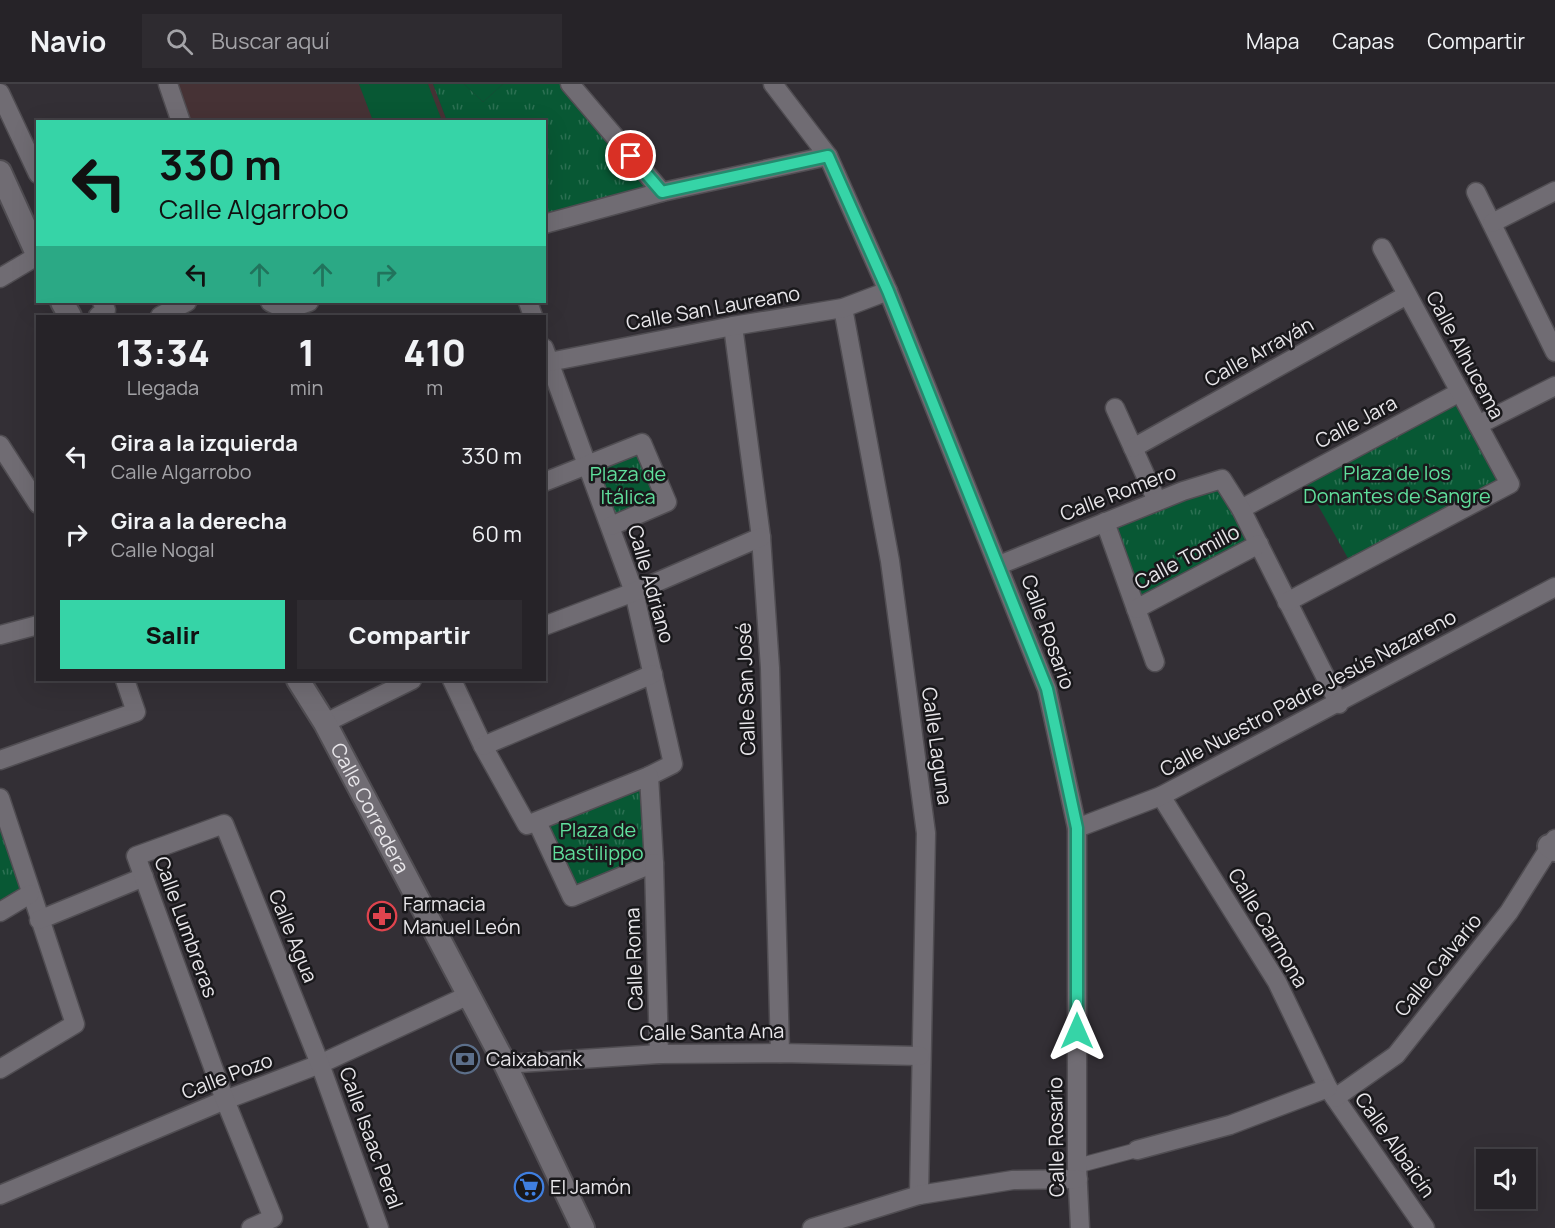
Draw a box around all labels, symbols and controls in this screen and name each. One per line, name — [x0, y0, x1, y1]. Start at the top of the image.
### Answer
search box — [142, 14, 562, 68]
text: Navio — [30, 22, 106, 60]
icon: search — [163, 25, 196, 58]
text: Buscar aquí — [211, 26, 330, 56]
text: Mapa — [1246, 27, 1299, 55]
text: Capas — [1332, 27, 1394, 55]
text: Compartir — [1427, 27, 1525, 55]
pin — [605, 130, 656, 181]
text: 330 m — [159, 135, 282, 193]
icon: arrive — [614, 139, 647, 172]
icon: left — [60, 144, 138, 222]
text: Calle Algarrobo — [159, 190, 349, 227]
icon: left — [180, 258, 213, 291]
icon: ahead — [243, 258, 276, 291]
icon: ahead — [306, 258, 339, 291]
icon: right — [369, 258, 402, 291]
street label: Calle San Laureano — [624, 279, 802, 336]
street label: Calle Alhucema — [1420, 286, 1511, 424]
street label: Calle Arrayán — [1199, 310, 1318, 393]
text: 13:34 — [116, 328, 210, 377]
text: 1 — [298, 328, 315, 377]
text: 410 — [403, 328, 466, 377]
text: Llegada — [127, 374, 199, 401]
text: min — [290, 374, 323, 401]
text: m — [426, 374, 443, 401]
street label: Calle Jara — [1310, 389, 1401, 454]
text: Gira a la izquierda — [111, 428, 298, 458]
icon: left — [60, 440, 93, 473]
text: 330 m — [461, 441, 522, 471]
text: Calle Algarrobo — [111, 458, 251, 485]
street label: Calle Romero — [1056, 458, 1180, 527]
park label: Plaza de los Donantes de Sangre — [1303, 459, 1491, 509]
park label: Plaza de Itálica — [590, 460, 666, 510]
text: Gira a la derecha — [111, 506, 287, 536]
street label: Calle Tomillo — [1129, 517, 1244, 596]
icon: right — [60, 518, 93, 551]
text: 60 m — [472, 519, 522, 549]
street label: Calle Adriano — [622, 522, 681, 646]
text: Calle Nogal — [111, 536, 215, 563]
street label: Calle Rosario — [1015, 571, 1082, 693]
button: Salir — [60, 600, 285, 669]
button: Compartir — [297, 600, 522, 669]
street label: Calle Nuestro Padre Jesús Nazareno — [1155, 603, 1461, 782]
street label: Calle San José — [730, 622, 761, 756]
street label: Calle Laguna — [916, 685, 959, 806]
street label: Calle Corredera — [325, 738, 416, 878]
park label: Plaza de Bastilippo — [552, 816, 644, 866]
street label: Calle Lumbreras — [148, 852, 225, 1001]
street label: Calle Carmona — [1222, 863, 1315, 992]
street label: Calle Agua — [263, 885, 324, 986]
place label: Farmacia Manuel León — [403, 890, 521, 940]
pharmacy icon: Farmacia Manuel León — [366, 900, 398, 932]
street label: Calle Roma — [618, 907, 649, 1011]
street label: Calle Calvario — [1388, 908, 1488, 1022]
position arrow — [1045, 999, 1109, 1063]
street label: Calle Santa Ana — [639, 1017, 784, 1046]
bank icon: Caixabank — [449, 1043, 481, 1075]
place label: Caixabank — [486, 1045, 583, 1072]
street label: Calle Pozo — [177, 1046, 276, 1105]
street label: Calle Isaac Peral — [333, 1063, 410, 1213]
street label: Calle Rosario — [1041, 1077, 1070, 1197]
street label: Calle Albaicín — [1349, 1087, 1442, 1203]
map controls — [1476, 1149, 1536, 1209]
button: sound — [1476, 1149, 1536, 1209]
supermarket icon: El Jamón — [513, 1171, 545, 1203]
place label: El Jamón — [550, 1173, 631, 1200]

